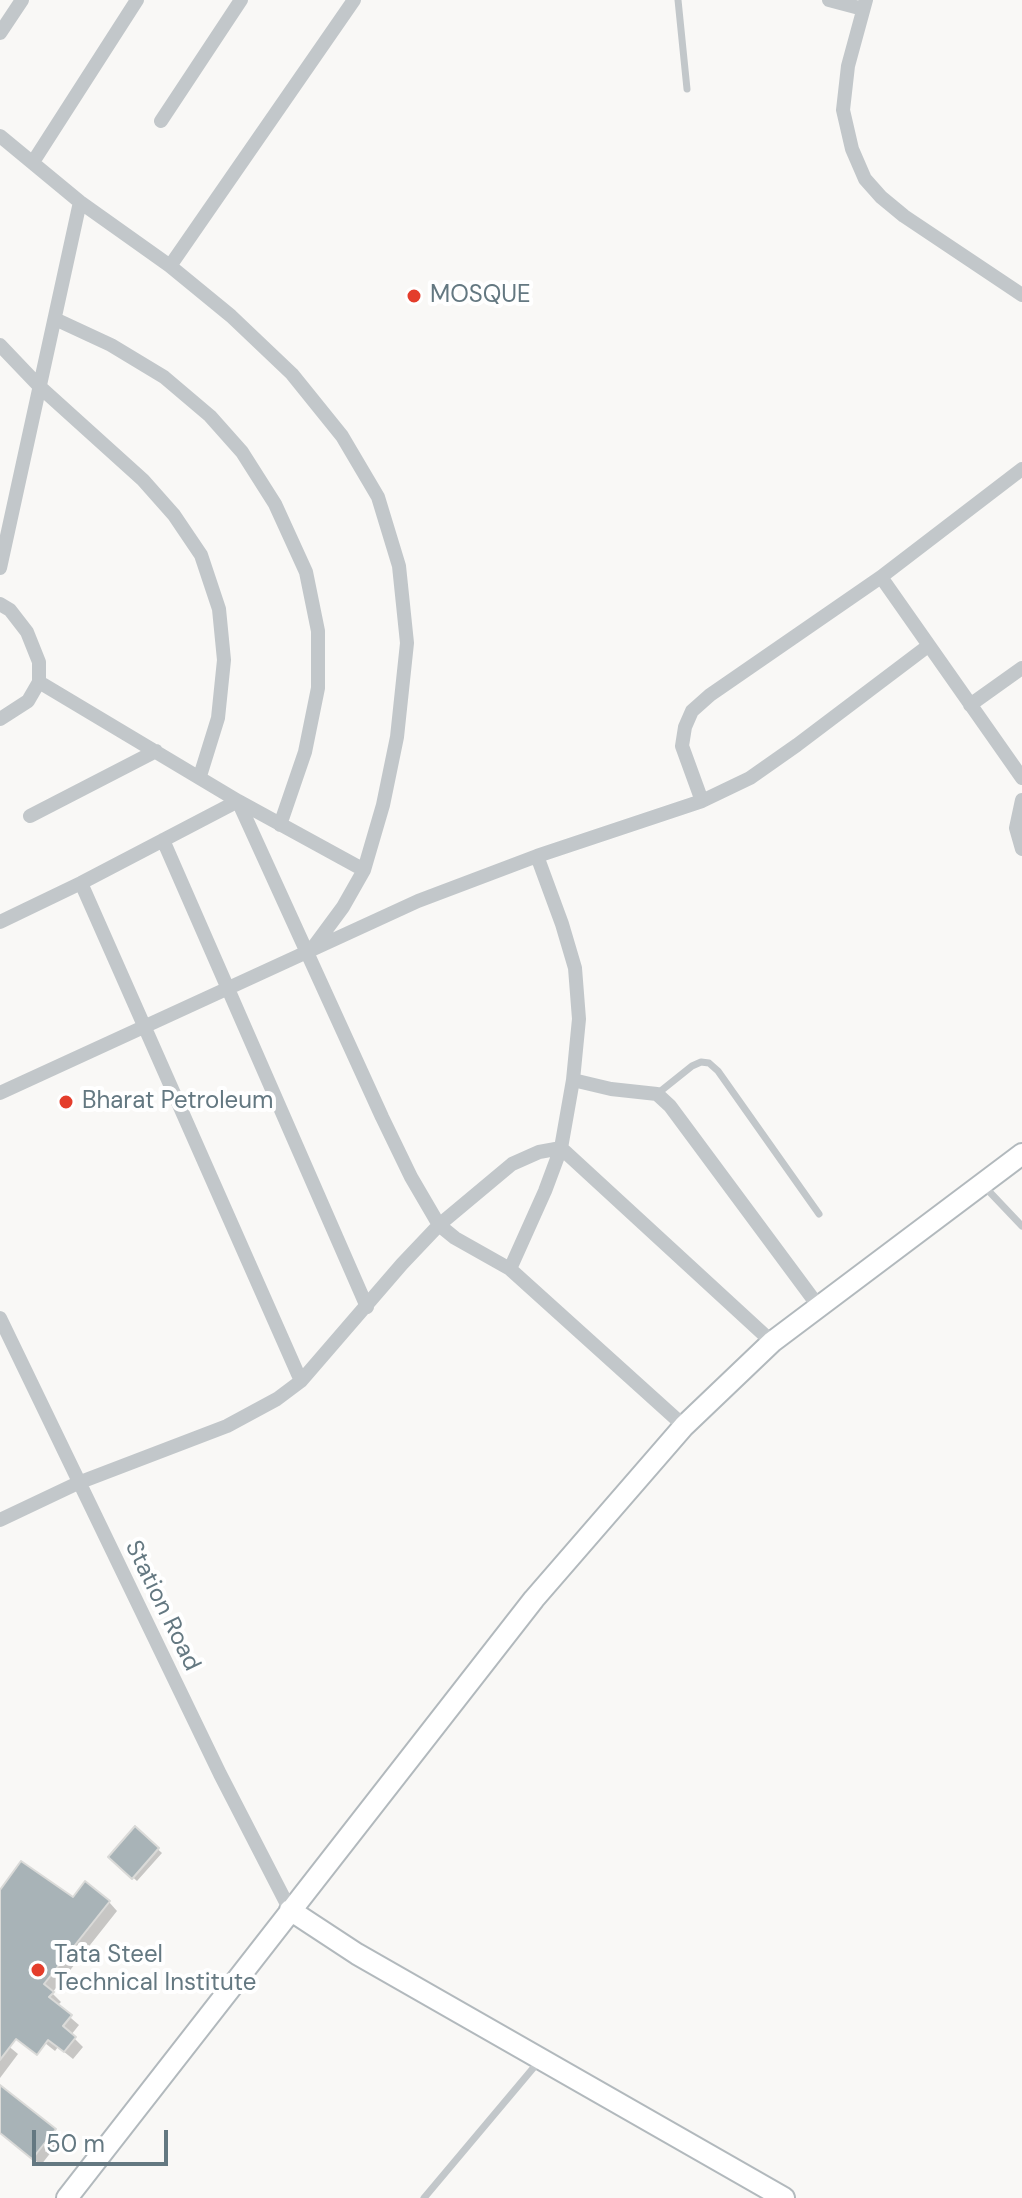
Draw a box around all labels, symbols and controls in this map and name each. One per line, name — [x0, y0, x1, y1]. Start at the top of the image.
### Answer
place label: MOSQUE — [430, 282, 531, 310]
marker: MOSQUE — [405, 287, 423, 305]
place label: Bharat Petroleum — [82, 1088, 273, 1116]
marker: Bharat Petroleum — [57, 1093, 75, 1111]
street label: Station Road — [118, 1536, 206, 1676]
place label: Tata Steel Technical Institute — [54, 1942, 256, 1998]
marker: Tata Steel Technical Institute — [29, 1961, 47, 1979]
scale bar — [36, 2114, 172, 2164]
text: 50 m — [46, 2128, 105, 2159]

